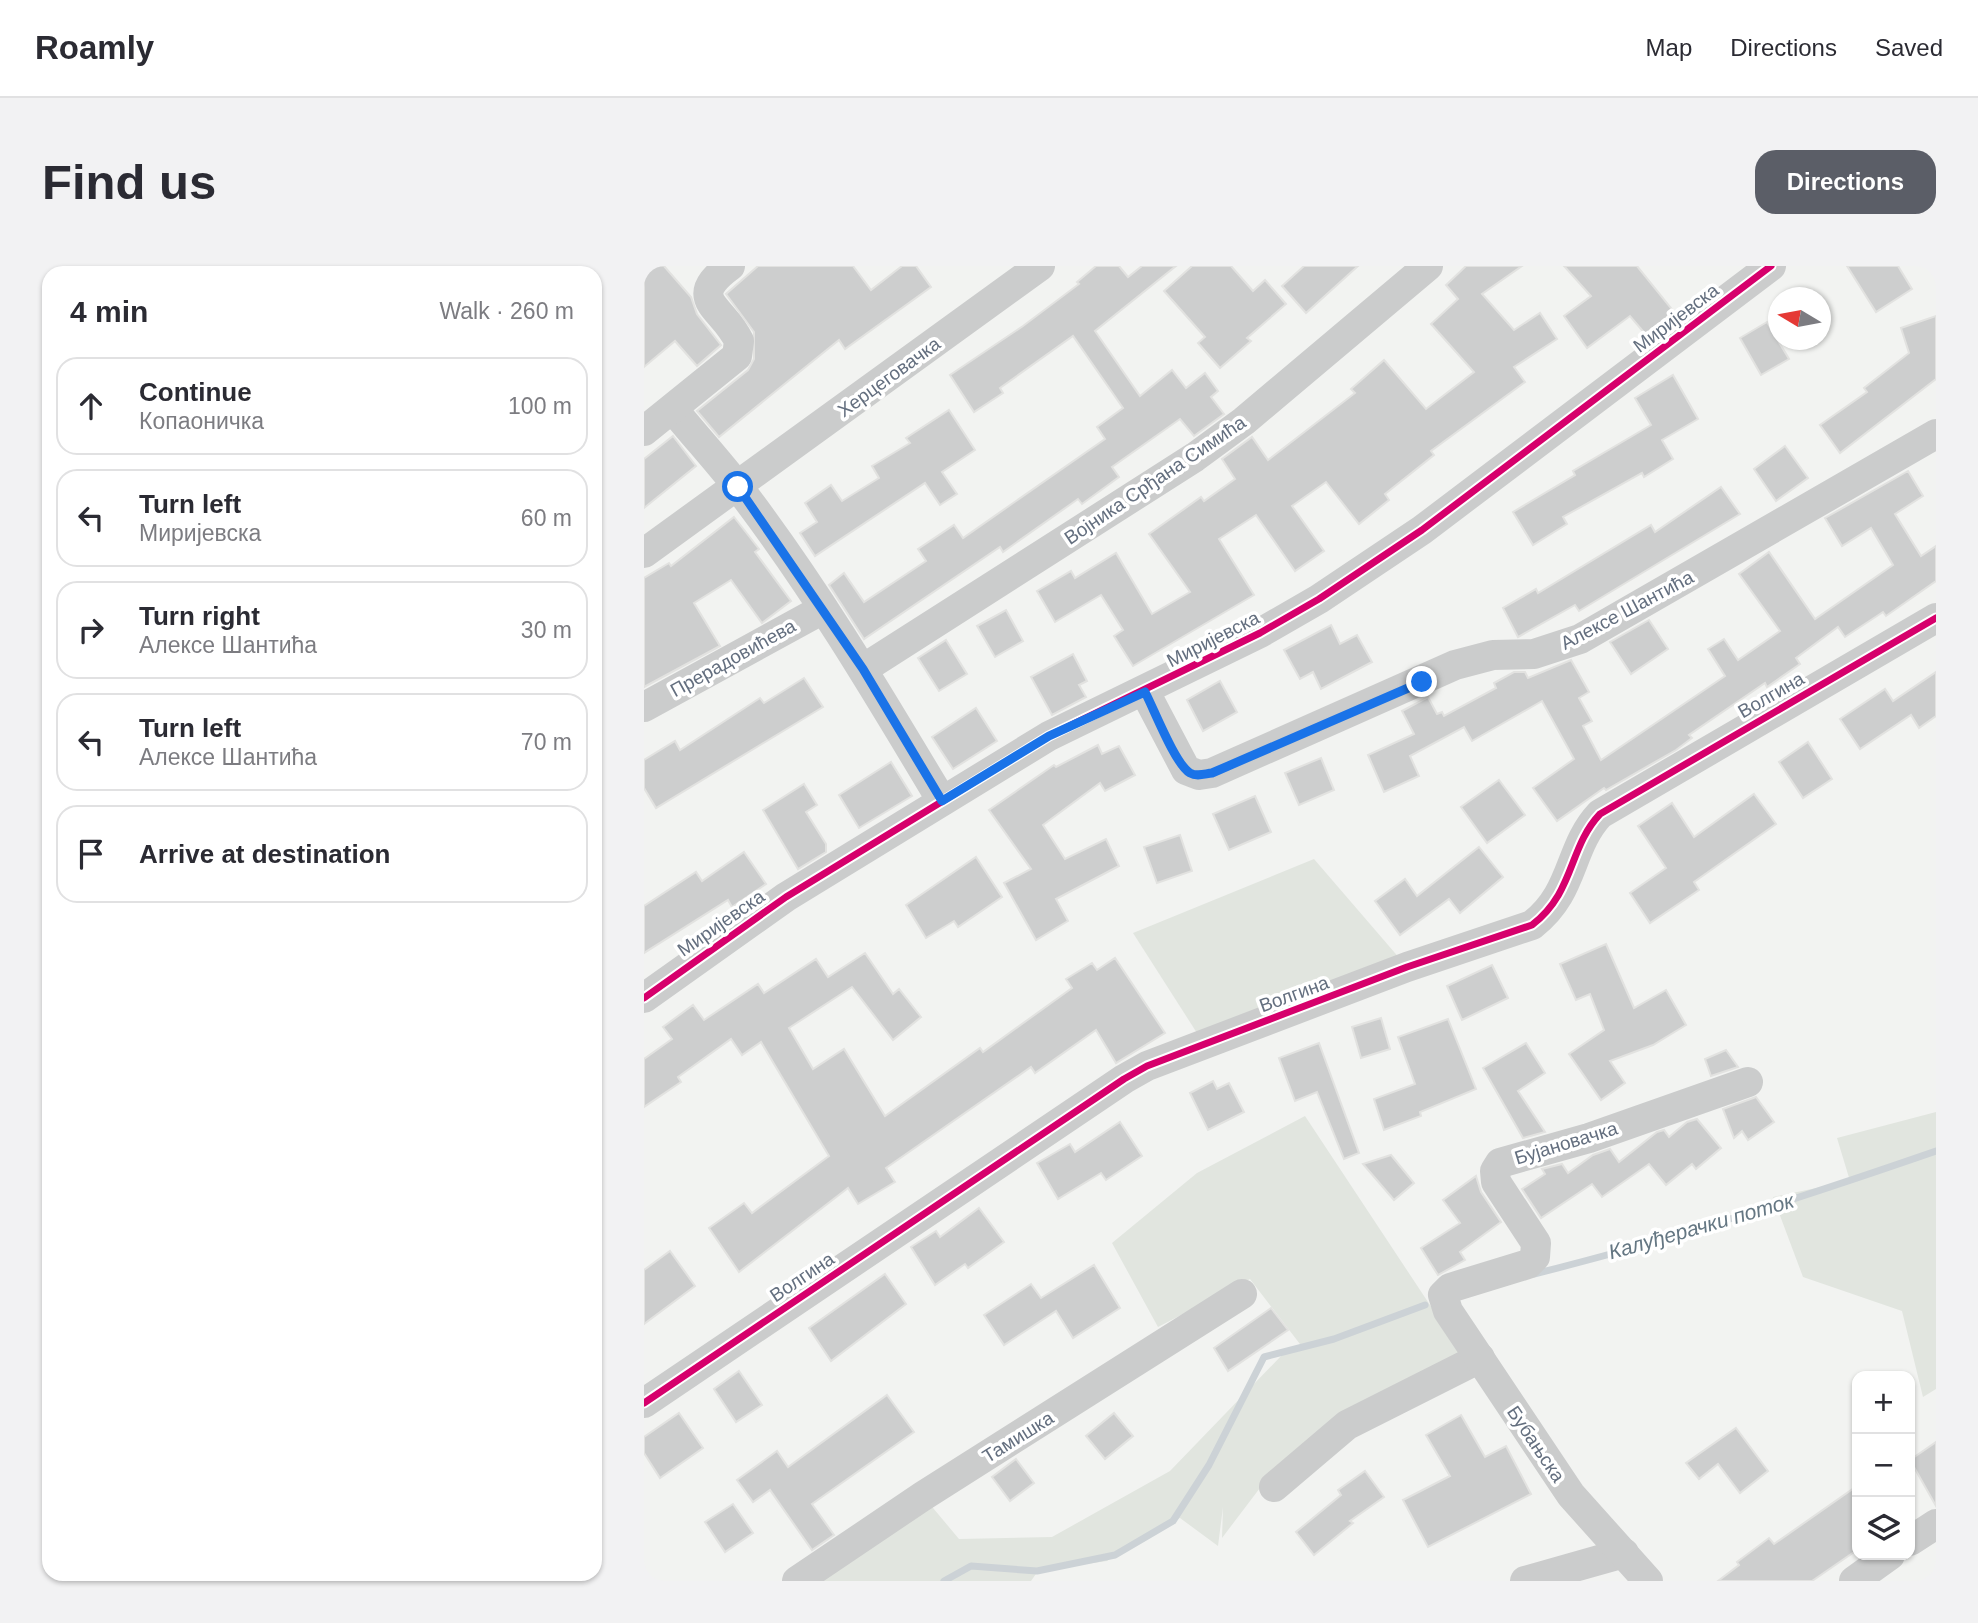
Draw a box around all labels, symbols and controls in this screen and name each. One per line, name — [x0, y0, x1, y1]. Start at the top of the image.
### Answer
text: Roamly — [35, 29, 154, 66]
text: Map — [1646, 34, 1692, 61]
text: Directions — [1730, 34, 1837, 61]
text: Saved — [1875, 34, 1943, 61]
button: Directions — [1755, 150, 1936, 214]
text: Find us — [42, 155, 216, 209]
street label: Миријевска — [1629, 279, 1723, 357]
north arrow — [1768, 287, 1831, 350]
text: 4 min — [70, 295, 148, 328]
text: Walk · 260 m — [439, 298, 574, 324]
street label: Херцеговачка — [834, 333, 945, 421]
text: Continue — [139, 377, 252, 407]
icon: ahead — [72, 387, 110, 425]
text: 100 m — [508, 393, 572, 419]
text: Копаоничка — [139, 408, 264, 434]
street label: Војника Срђана Симића — [1060, 411, 1250, 549]
route start — [722, 471, 753, 502]
text: Turn left — [139, 489, 241, 519]
icon: left — [72, 499, 110, 537]
text: 60 m — [521, 505, 572, 531]
text: Миријевска — [139, 520, 261, 546]
street label: Алексе Шантића — [1557, 566, 1697, 654]
text: Turn right — [139, 601, 260, 631]
street label: Миријевска — [1163, 607, 1263, 671]
icon: right — [72, 611, 110, 649]
street label: Прерадовићева — [667, 615, 800, 701]
text: 30 m — [521, 617, 572, 643]
text: Алексе Шантића — [139, 632, 317, 658]
route end — [1406, 666, 1437, 697]
street label: Волгина — [1734, 668, 1808, 722]
text: Turn left — [139, 713, 241, 743]
icon: left — [72, 723, 110, 761]
text: 70 m — [521, 729, 572, 755]
text: Алексе Шантића — [139, 744, 317, 770]
icon: arrive — [72, 835, 110, 873]
text: Arrive at destination — [139, 839, 390, 869]
street label: Миријевска — [674, 885, 769, 961]
street label: Волгина — [1256, 972, 1332, 1016]
street label: Бујановачка — [1512, 1117, 1620, 1169]
water label: Калуђерачки поток — [1606, 1188, 1797, 1263]
street label: Волгина — [766, 1248, 838, 1306]
map controls — [1852, 1371, 1915, 1560]
button: + — [1852, 1371, 1915, 1434]
street label: Бубањска — [1503, 1402, 1569, 1486]
street label: Тамишка — [979, 1407, 1058, 1467]
button: − — [1852, 1434, 1915, 1497]
button: layers — [1852, 1497, 1915, 1560]

